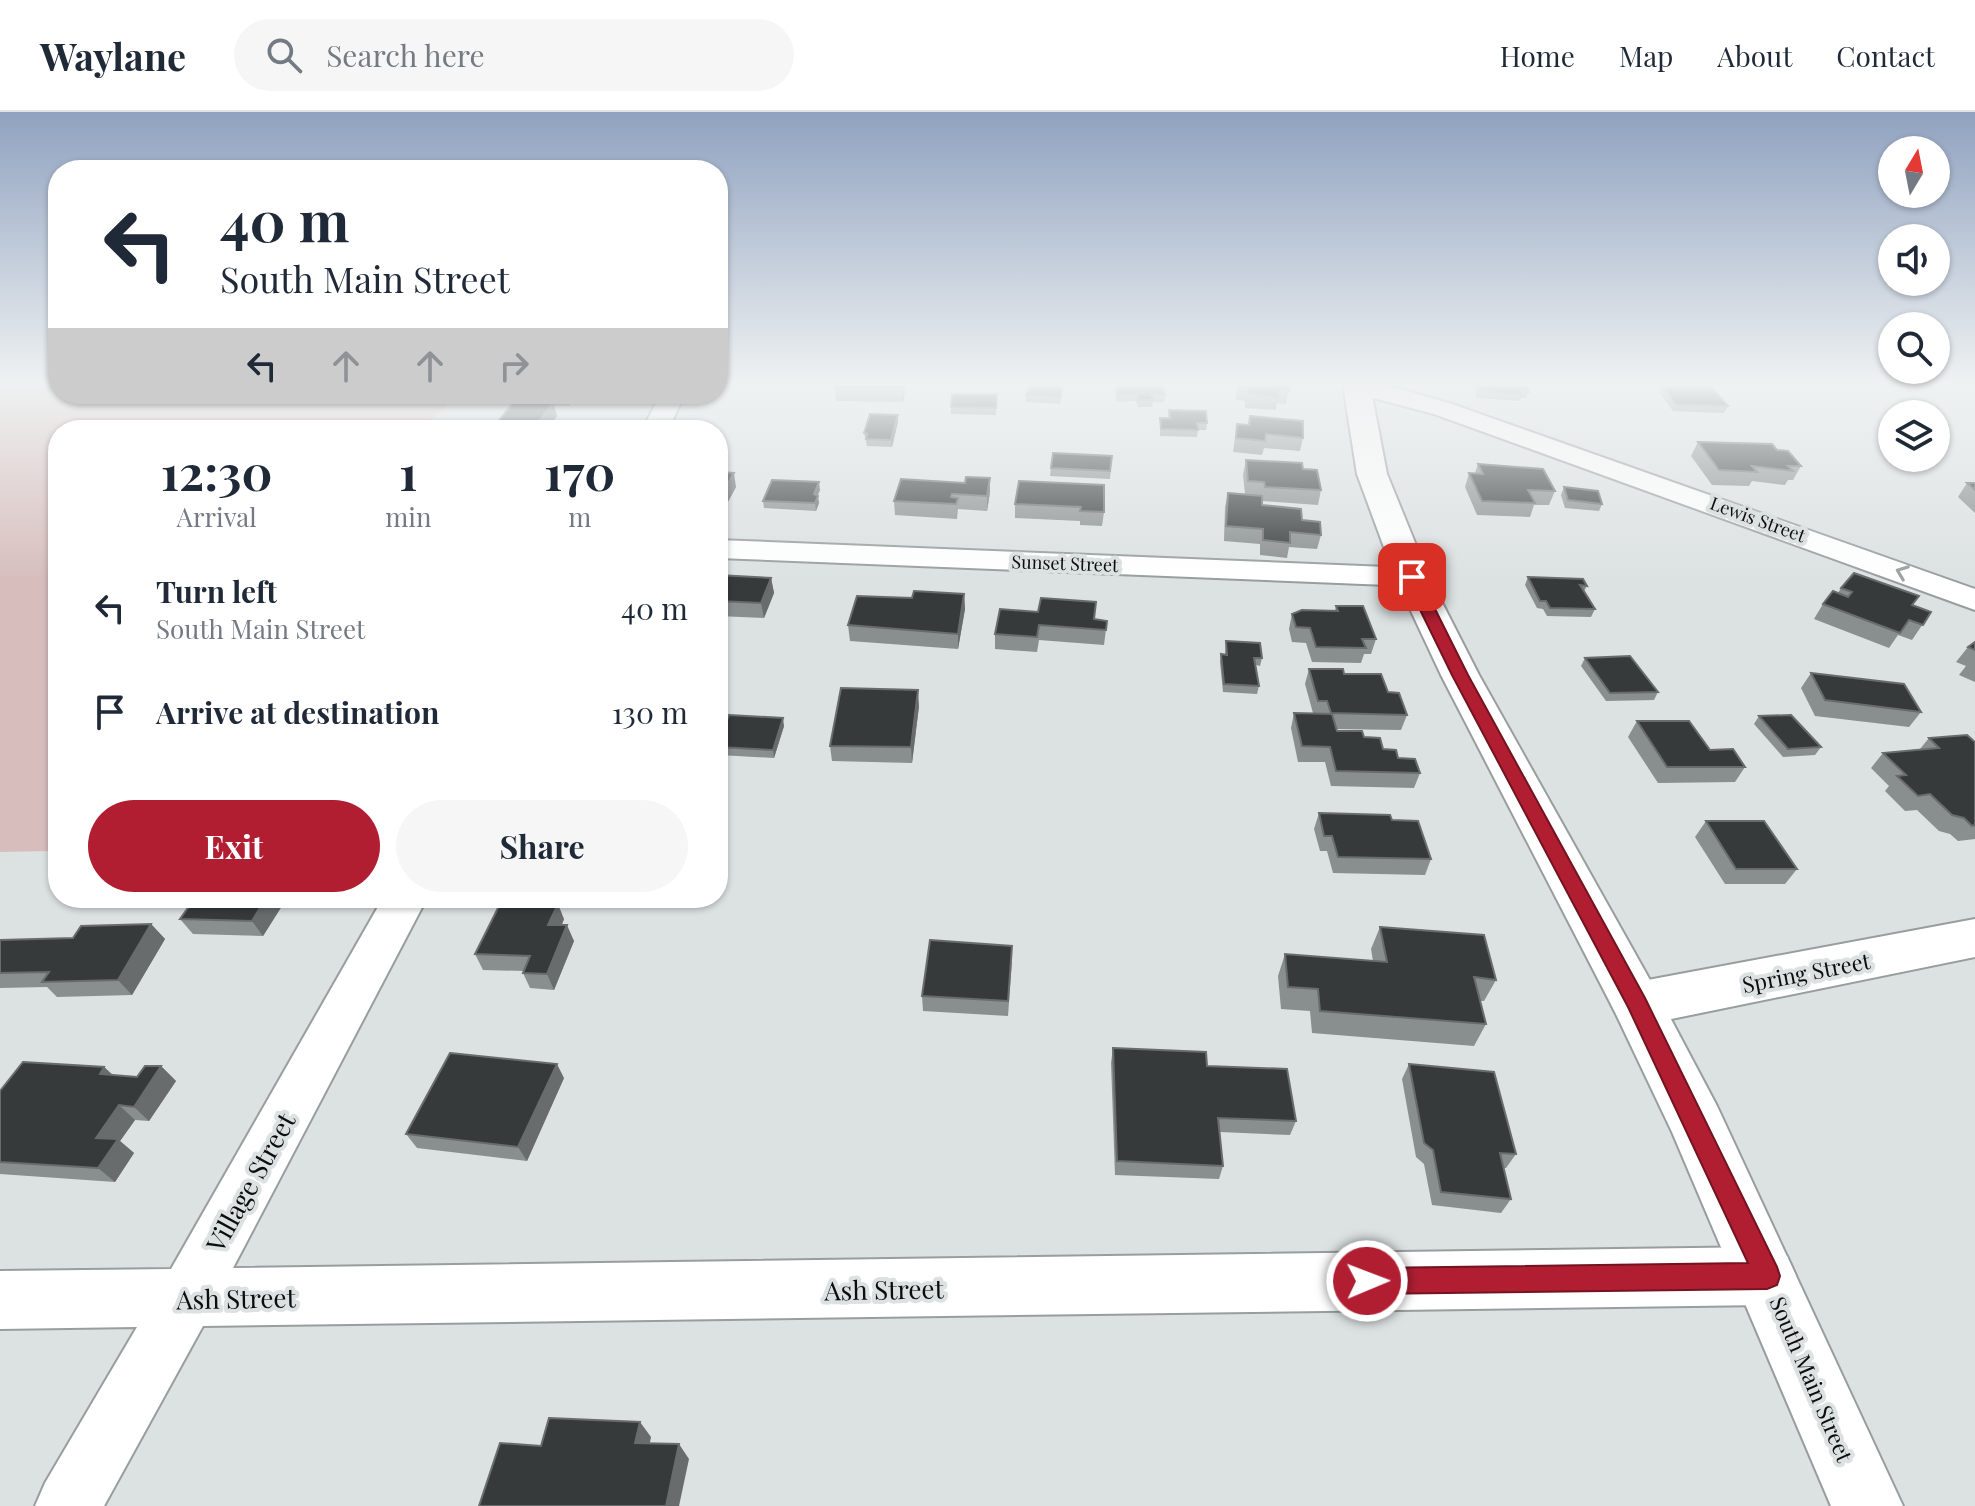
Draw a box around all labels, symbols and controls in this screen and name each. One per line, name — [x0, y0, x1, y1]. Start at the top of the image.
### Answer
search box — [234, 19, 794, 91]
text: Waylane — [40, 30, 186, 81]
icon: search — [262, 33, 306, 77]
text: Search here — [326, 35, 485, 75]
text: Home — [1500, 37, 1575, 74]
text: Map — [1619, 37, 1673, 74]
text: About — [1717, 37, 1792, 74]
text: Contact — [1836, 37, 1935, 74]
north arrow — [1878, 136, 1950, 208]
map controls — [1878, 136, 1950, 472]
text: 40 m — [220, 182, 349, 257]
icon: left — [88, 192, 192, 296]
button: sound — [1878, 224, 1950, 296]
text: South Main Street — [220, 254, 510, 302]
button: search — [1878, 312, 1950, 384]
icon: left — [240, 344, 284, 388]
icon: ahead — [324, 344, 368, 388]
icon: ahead — [408, 344, 452, 388]
icon: right — [492, 344, 536, 388]
button: layers — [1878, 400, 1950, 472]
text: 12:30 — [161, 439, 272, 503]
text: 1 — [399, 439, 417, 503]
text: 170 — [544, 439, 615, 503]
street label: Lewis Street — [1707, 491, 1809, 548]
text: Arrival — [177, 499, 257, 534]
text: min — [385, 499, 431, 534]
text: m — [568, 499, 591, 534]
pin — [1378, 543, 1446, 611]
street label: Sunset Street — [1011, 549, 1119, 577]
icon: arrive — [1390, 555, 1434, 599]
one-way arrow — [1896, 565, 1910, 582]
text: Turn left — [156, 571, 277, 611]
icon: left — [88, 586, 132, 630]
text: 40 m — [621, 588, 688, 628]
text: South Main Street — [156, 611, 365, 646]
icon: arrive — [88, 690, 132, 734]
text: Arrive at destination — [156, 692, 439, 732]
text: 130 m — [612, 692, 688, 732]
button: Exit — [88, 800, 380, 892]
button: Share — [396, 800, 688, 892]
street label: Spring Street — [1739, 945, 1874, 999]
street label: Village Street — [197, 1105, 303, 1259]
position arrow — [1325, 1239, 1409, 1323]
street label: Ash Street — [823, 1270, 945, 1308]
street label: Ash Street — [175, 1279, 297, 1317]
street label: South Main Street — [1764, 1292, 1861, 1467]

